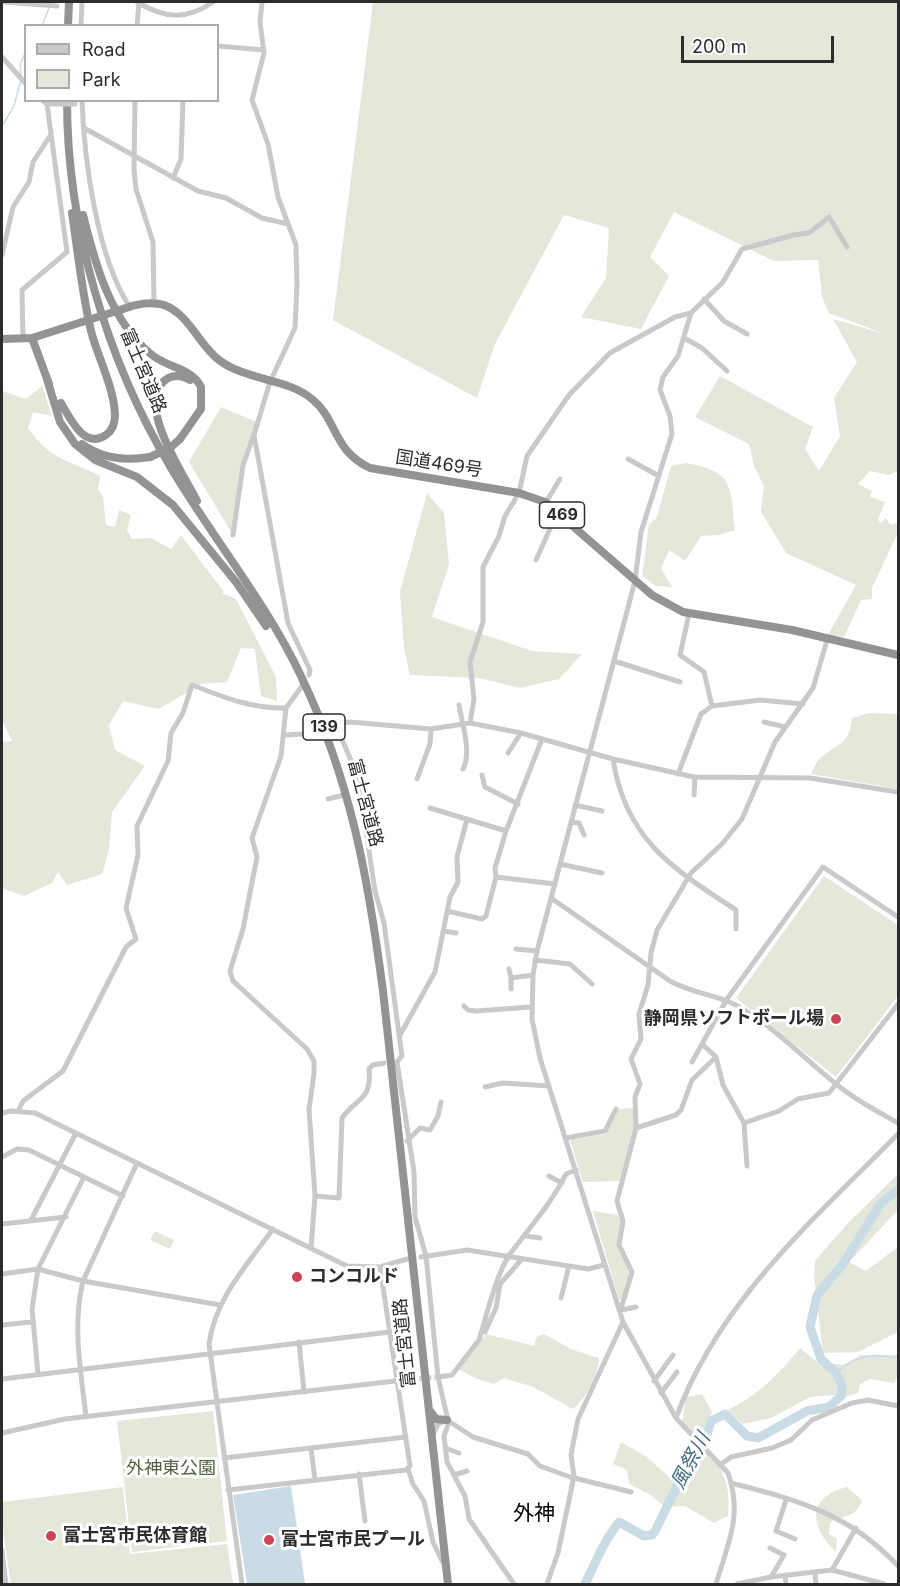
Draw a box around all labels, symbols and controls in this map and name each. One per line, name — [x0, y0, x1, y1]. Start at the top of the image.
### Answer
legend — [24, 24, 219, 102]
scale bar — [684, 24, 837, 62]
text: 200 m — [692, 36, 747, 57]
text: Road — [82, 39, 125, 60]
text: Park — [82, 69, 121, 90]
street label: 富士宮道路 — [115, 325, 171, 417]
street label: 国道469号 — [394, 446, 484, 482]
road number: 469 — [540, 502, 584, 528]
road number: 139 — [303, 714, 345, 740]
street label: 富士宮道路 — [343, 757, 387, 849]
place label: 静岡県ソフトボール場 — [644, 1008, 824, 1030]
marker: 静岡県ソフトボール場 — [829, 1012, 843, 1026]
place label: コンコルド — [309, 1266, 399, 1288]
marker: コンコルド — [290, 1270, 304, 1284]
street label: 富士宮道路 — [390, 1297, 420, 1389]
water label: 風祭川 — [666, 1429, 716, 1493]
park label: 外神東公園 — [126, 1458, 216, 1480]
district label: 外神 — [513, 1501, 555, 1527]
place label: 富士宮市民体育館 — [63, 1525, 207, 1547]
marker: 富士宮市民体育館 — [44, 1529, 58, 1543]
place label: 富士宮市民プール — [281, 1529, 425, 1551]
marker: 富士宮市民プール — [262, 1533, 276, 1547]

